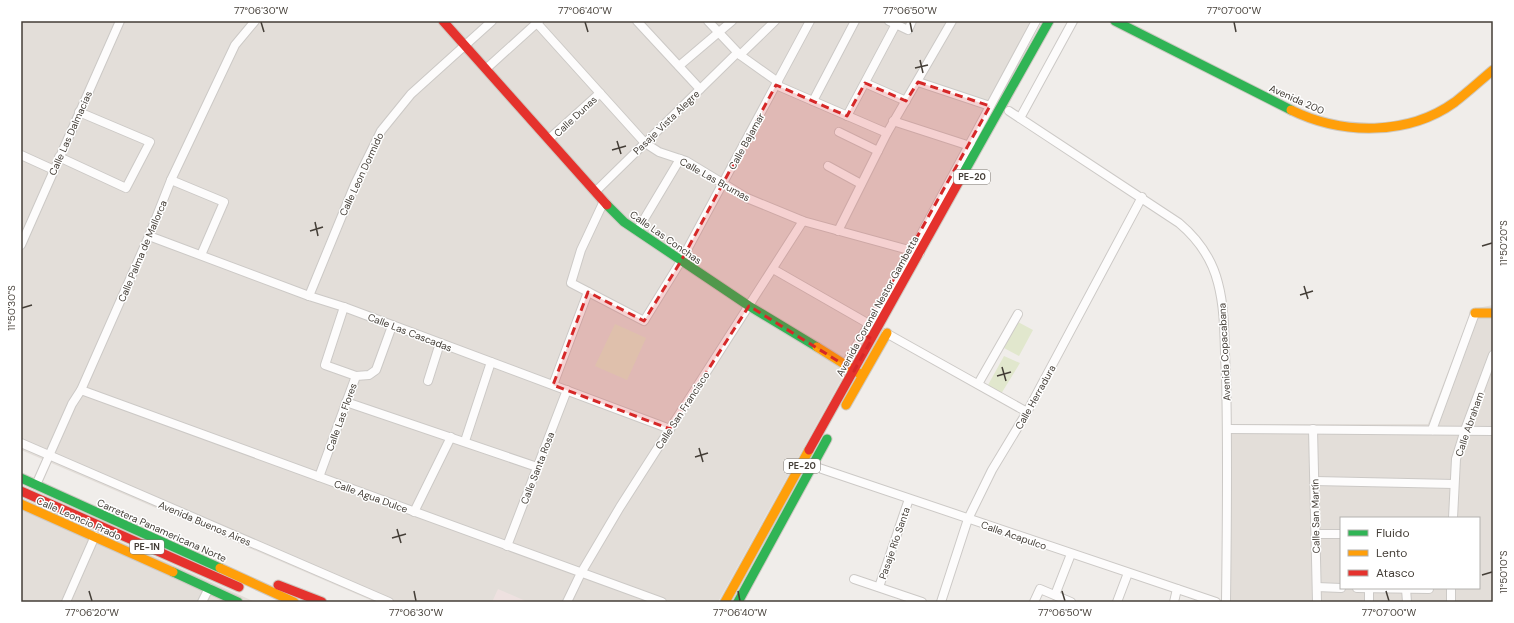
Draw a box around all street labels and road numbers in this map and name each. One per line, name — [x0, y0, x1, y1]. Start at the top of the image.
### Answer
street label: Avenida 200 — [1267, 82, 1326, 117]
street label: Pasaje Vista Alegre — [630, 87, 703, 157]
street label: Calle Las Dalmacias — [46, 89, 95, 178]
street label: Calle Dunas — [551, 93, 600, 140]
street label: Calle Bajamar — [726, 110, 767, 172]
street label: Calle Leon Dormido — [336, 130, 386, 218]
street label: Calle Las Brumas — [677, 155, 752, 204]
road number: PE-20 — [954, 170, 990, 184]
street label: Calle Palma de Mallorca — [115, 198, 170, 304]
street label: Calle Las Conchas — [627, 208, 704, 267]
street label: Avenida Coronel Nestor Gambetta — [833, 234, 922, 379]
street label: Avenida Copacabana — [1215, 303, 1234, 401]
street label: Calle Las Cascadas — [366, 310, 454, 355]
street label: Calle Herradura — [1012, 363, 1059, 432]
street label: Calle San Francisco — [652, 369, 712, 452]
street label: Calle Las Flores — [323, 381, 360, 453]
street label: Calle Abraham — [1452, 390, 1487, 458]
street label: Calle Santa Rosa — [518, 430, 557, 506]
road number: PE-20 — [784, 459, 820, 473]
street label: Calle Agua Dulce — [332, 477, 410, 516]
street label: Calle San Martín — [1308, 478, 1323, 553]
street label: Calle Leoncio Prado — [34, 494, 123, 543]
street label: Carretera Panamericana Norte — [95, 496, 229, 565]
street label: Avenida Buenos Aires — [157, 498, 253, 549]
street label: Pasaje Río Santa — [876, 505, 913, 581]
street label: Calle Acapulco — [979, 518, 1049, 553]
road number: PE-1N — [130, 540, 164, 554]

